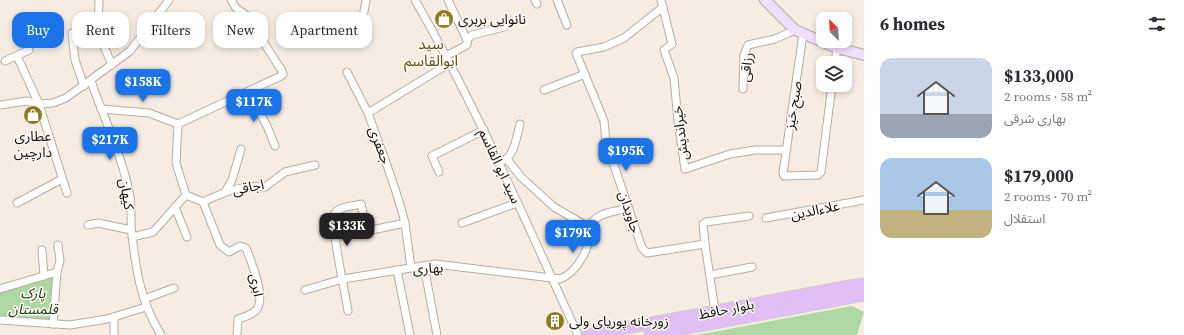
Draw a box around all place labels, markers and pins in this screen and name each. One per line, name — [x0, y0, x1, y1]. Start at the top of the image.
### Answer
shop icon: نانوایی بربری — [433, 8, 455, 30]
place label: نانوایی بربری — [458, 9, 526, 29]
pin: $158K — [115, 69, 171, 103]
pin: $117K — [226, 89, 282, 123]
shop icon: عطاری دارچین — [22, 104, 44, 126]
place label: عطاری دارچین — [14, 126, 52, 162]
pin: $217K — [82, 127, 138, 161]
pin: $195K — [598, 138, 654, 172]
pin: $133K — [319, 213, 375, 247]
pin: $179K — [545, 220, 601, 254]
building icon: زورخانه پوریای ولی — [544, 310, 566, 332]
place label: زورخانه پوریای ولی — [569, 311, 669, 331]

